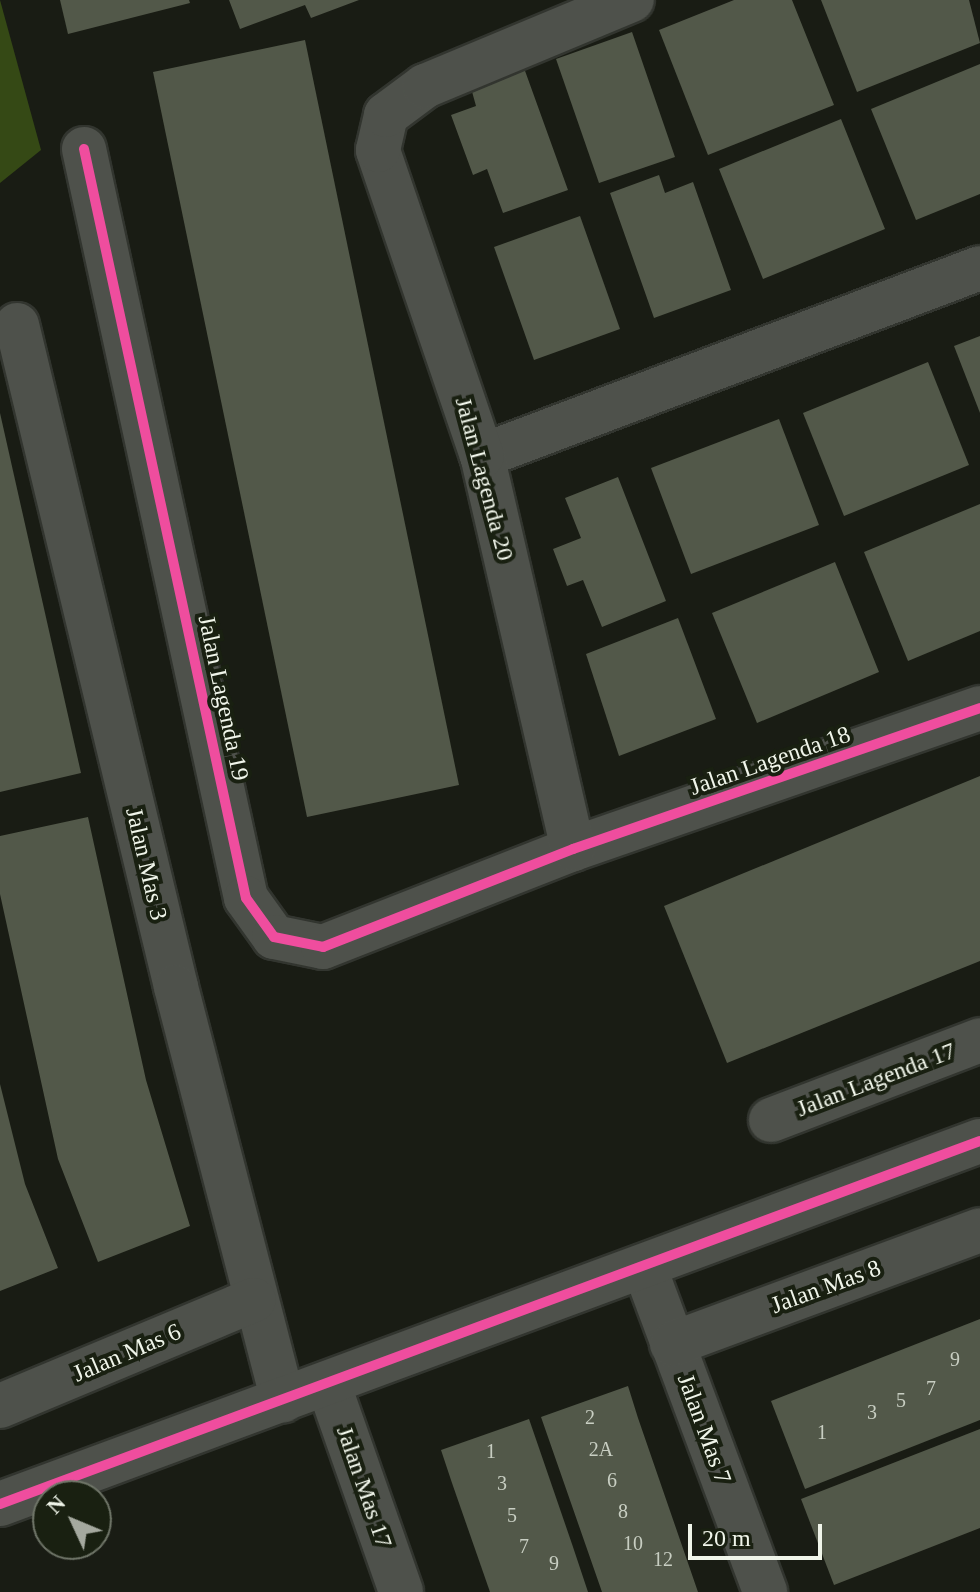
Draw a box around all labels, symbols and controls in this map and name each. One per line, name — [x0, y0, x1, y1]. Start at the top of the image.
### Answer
street label: Jalan Lagenda 20 — [448, 394, 520, 564]
street label: Jalan Lagenda 19 — [191, 613, 255, 783]
street label: Jalan Lagenda 18 — [686, 720, 854, 802]
street label: Jalan Mas 3 — [119, 805, 173, 923]
street label: Jalan Lagenda 17 — [792, 1036, 960, 1124]
street label: Jalan Mas 8 — [767, 1254, 885, 1320]
street label: Jalan Mas 6 — [69, 1317, 185, 1389]
house number: 9 — [950, 1347, 960, 1371]
street label: Jalan Mas 7 — [671, 1370, 737, 1488]
house number: 7 — [926, 1376, 936, 1400]
house number: 5 — [896, 1388, 906, 1412]
house number: 3 — [867, 1400, 877, 1424]
house number: 2 — [585, 1405, 595, 1429]
house number: 1 — [817, 1420, 827, 1444]
street label: Jalan Mas 17 — [330, 1422, 398, 1552]
house number: 2A — [589, 1437, 613, 1461]
house number: 1 — [486, 1439, 496, 1463]
house number: 6 — [607, 1468, 617, 1492]
house number: 3 — [497, 1471, 507, 1495]
north arrow — [32, 1480, 112, 1560]
text: N — [41, 1490, 70, 1519]
house number: 8 — [618, 1499, 628, 1523]
house number: 5 — [507, 1503, 517, 1527]
scale bar — [692, 1508, 826, 1558]
text: 20 m — [702, 1525, 751, 1551]
house number: 10 — [623, 1531, 643, 1555]
house number: 7 — [519, 1534, 529, 1558]
house number: 12 — [653, 1547, 673, 1571]
house number: 9 — [549, 1551, 559, 1575]

